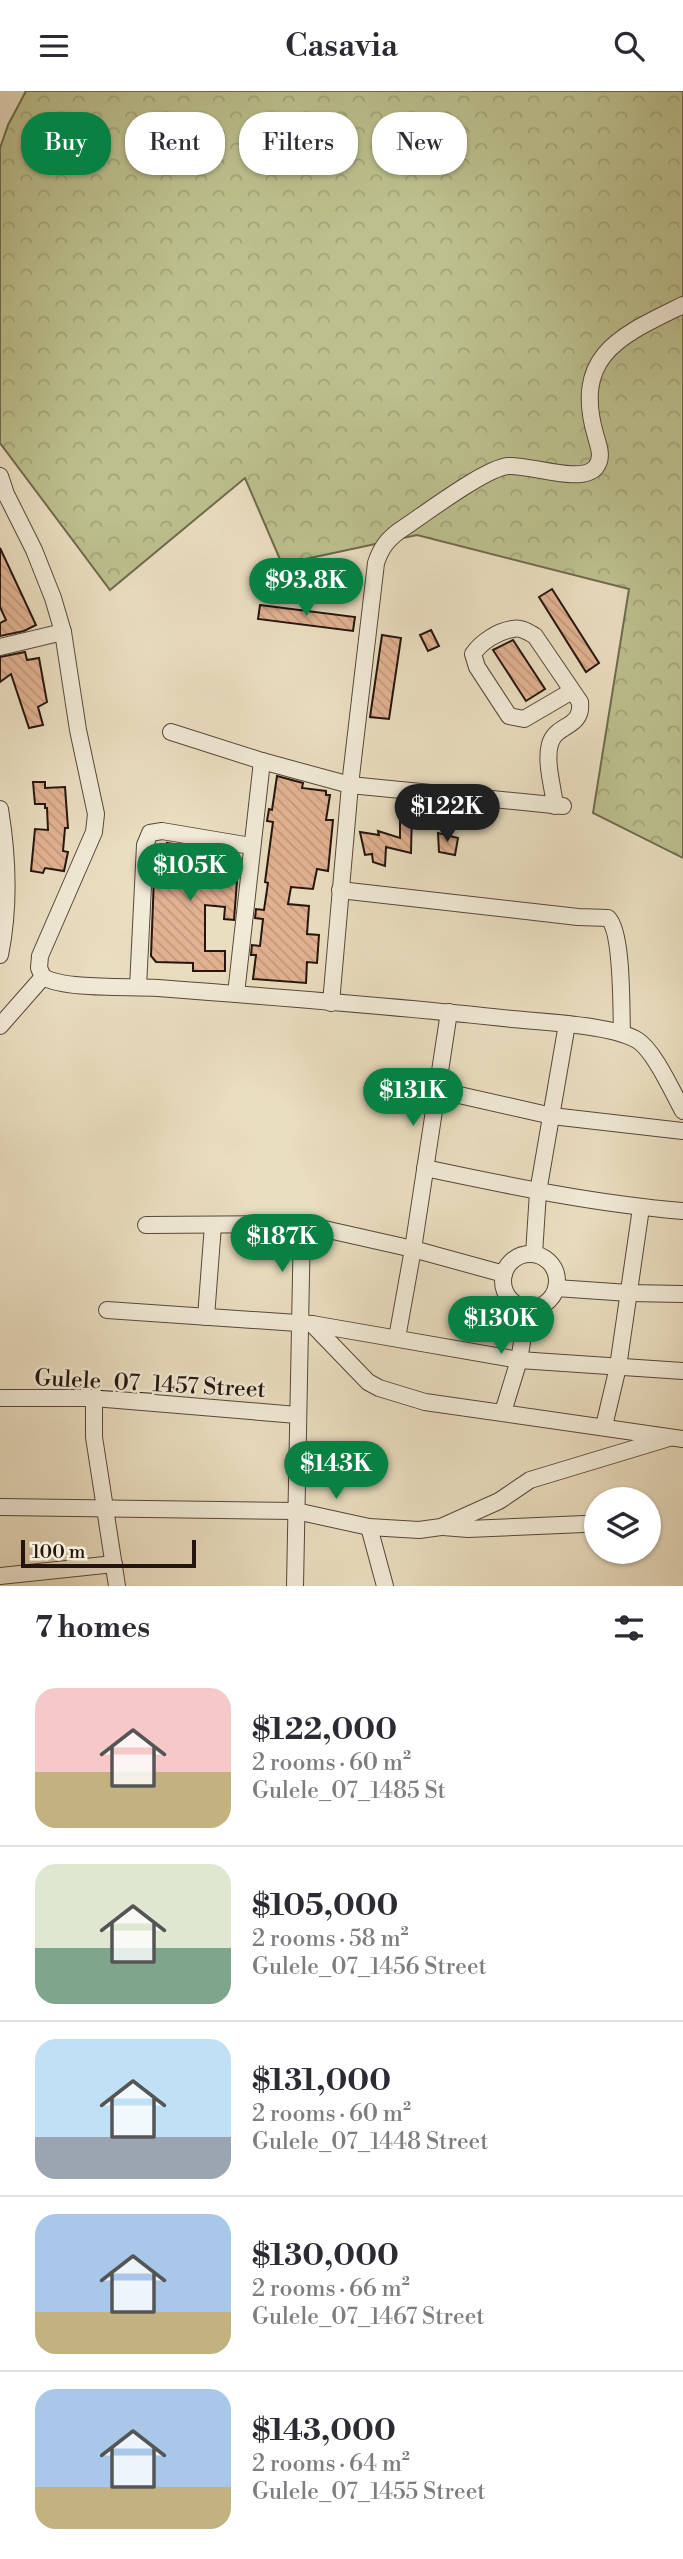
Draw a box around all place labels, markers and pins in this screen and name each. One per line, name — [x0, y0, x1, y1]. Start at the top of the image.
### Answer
pin: $93.8K — [249, 559, 363, 618]
pin: $122K — [398, 785, 496, 844]
pin: $105K — [141, 843, 239, 903]
pin: $131K — [364, 1069, 462, 1128]
pin: $187K — [233, 1215, 331, 1274]
pin: $130K — [452, 1297, 550, 1356]
pin: $143K — [287, 1441, 385, 1501]

